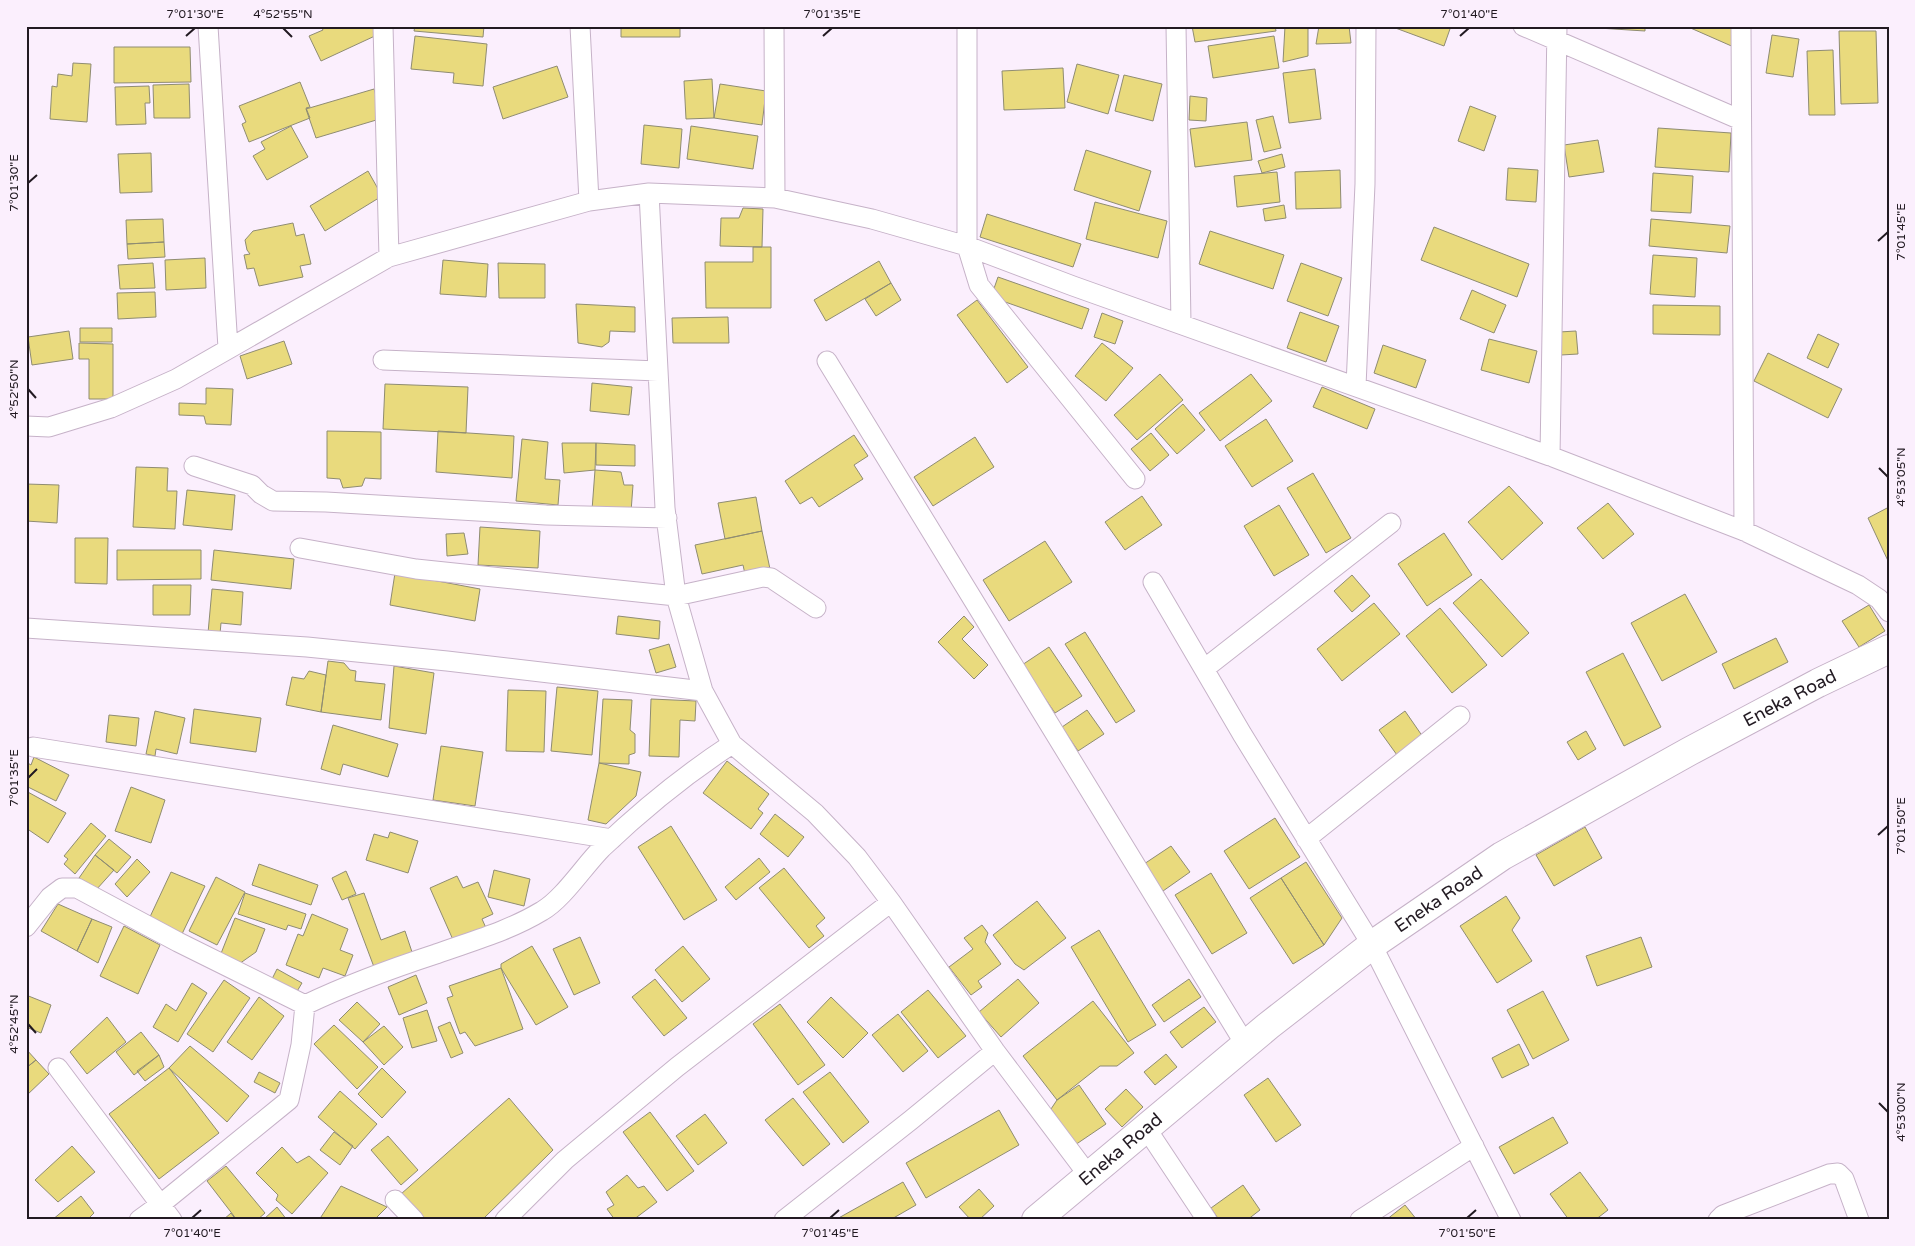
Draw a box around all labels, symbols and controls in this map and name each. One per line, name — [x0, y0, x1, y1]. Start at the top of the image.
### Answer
text: 7°01'30"E — [166, 7, 224, 21]
text: 4°52'55"N — [253, 7, 313, 21]
text: 7°01'35"E — [803, 7, 861, 21]
text: 7°01'40"E — [1440, 7, 1498, 21]
text: 7°01'30"E — [7, 154, 21, 212]
text: 7°01'45"E — [1894, 203, 1908, 261]
text: 4°52'50"N — [7, 359, 21, 419]
text: 4°53'05"N — [1894, 447, 1908, 507]
street label: Eneka Road — [1739, 665, 1840, 732]
text: 7°01'35"E — [7, 749, 21, 807]
text: 7°01'50"E — [1894, 797, 1908, 855]
street label: Eneka Road — [1390, 861, 1487, 937]
text: 4°52'45"N — [7, 994, 21, 1054]
text: 4°53'00"N — [1894, 1082, 1908, 1142]
street label: Eneka Road — [1074, 1108, 1167, 1191]
text: 7°01'40"E — [163, 1226, 221, 1240]
text: 7°01'45"E — [801, 1226, 859, 1240]
text: 7°01'50"E — [1438, 1226, 1496, 1240]

